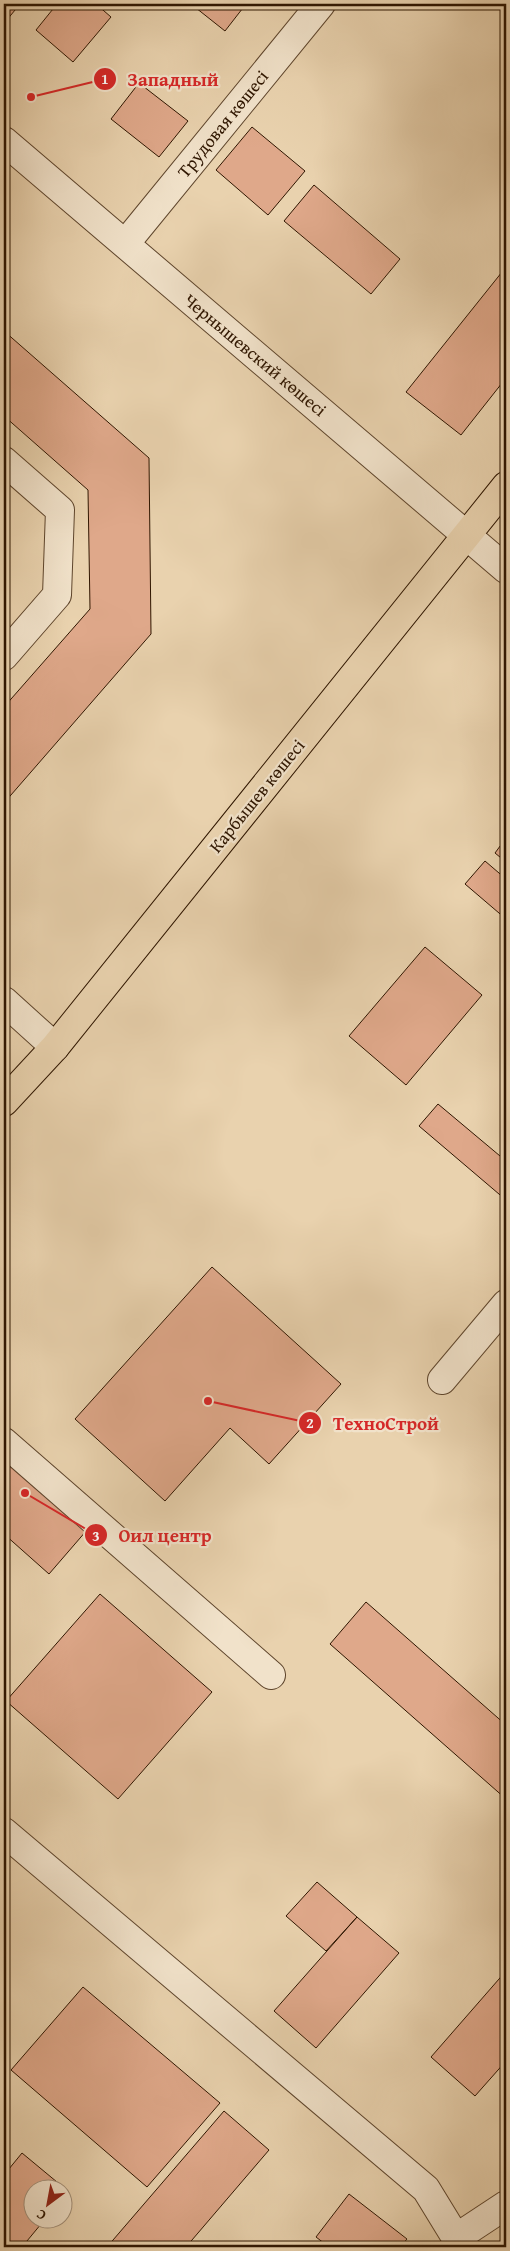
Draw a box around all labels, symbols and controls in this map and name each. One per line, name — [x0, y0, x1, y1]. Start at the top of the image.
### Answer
callout: Западный — [92, 62, 229, 96]
street label: Трудовая көшесі — [171, 64, 275, 184]
text: Западный — [127, 65, 219, 93]
text: 1 — [101, 68, 109, 89]
street label: Чернышевский көшесі — [178, 287, 333, 423]
street label: Карбышев көшесі — [202, 733, 311, 858]
callout: ТехноСтрой — [298, 1406, 449, 1440]
text: ТехноСтрой — [333, 1409, 439, 1437]
text: 2 — [306, 1412, 314, 1433]
callout: Оил центр — [83, 1518, 221, 1552]
text: Оил центр — [118, 1521, 212, 1549]
text: 3 — [92, 1525, 100, 1546]
north arrow — [22, 2178, 72, 2228]
text: С — [32, 2204, 50, 2226]

